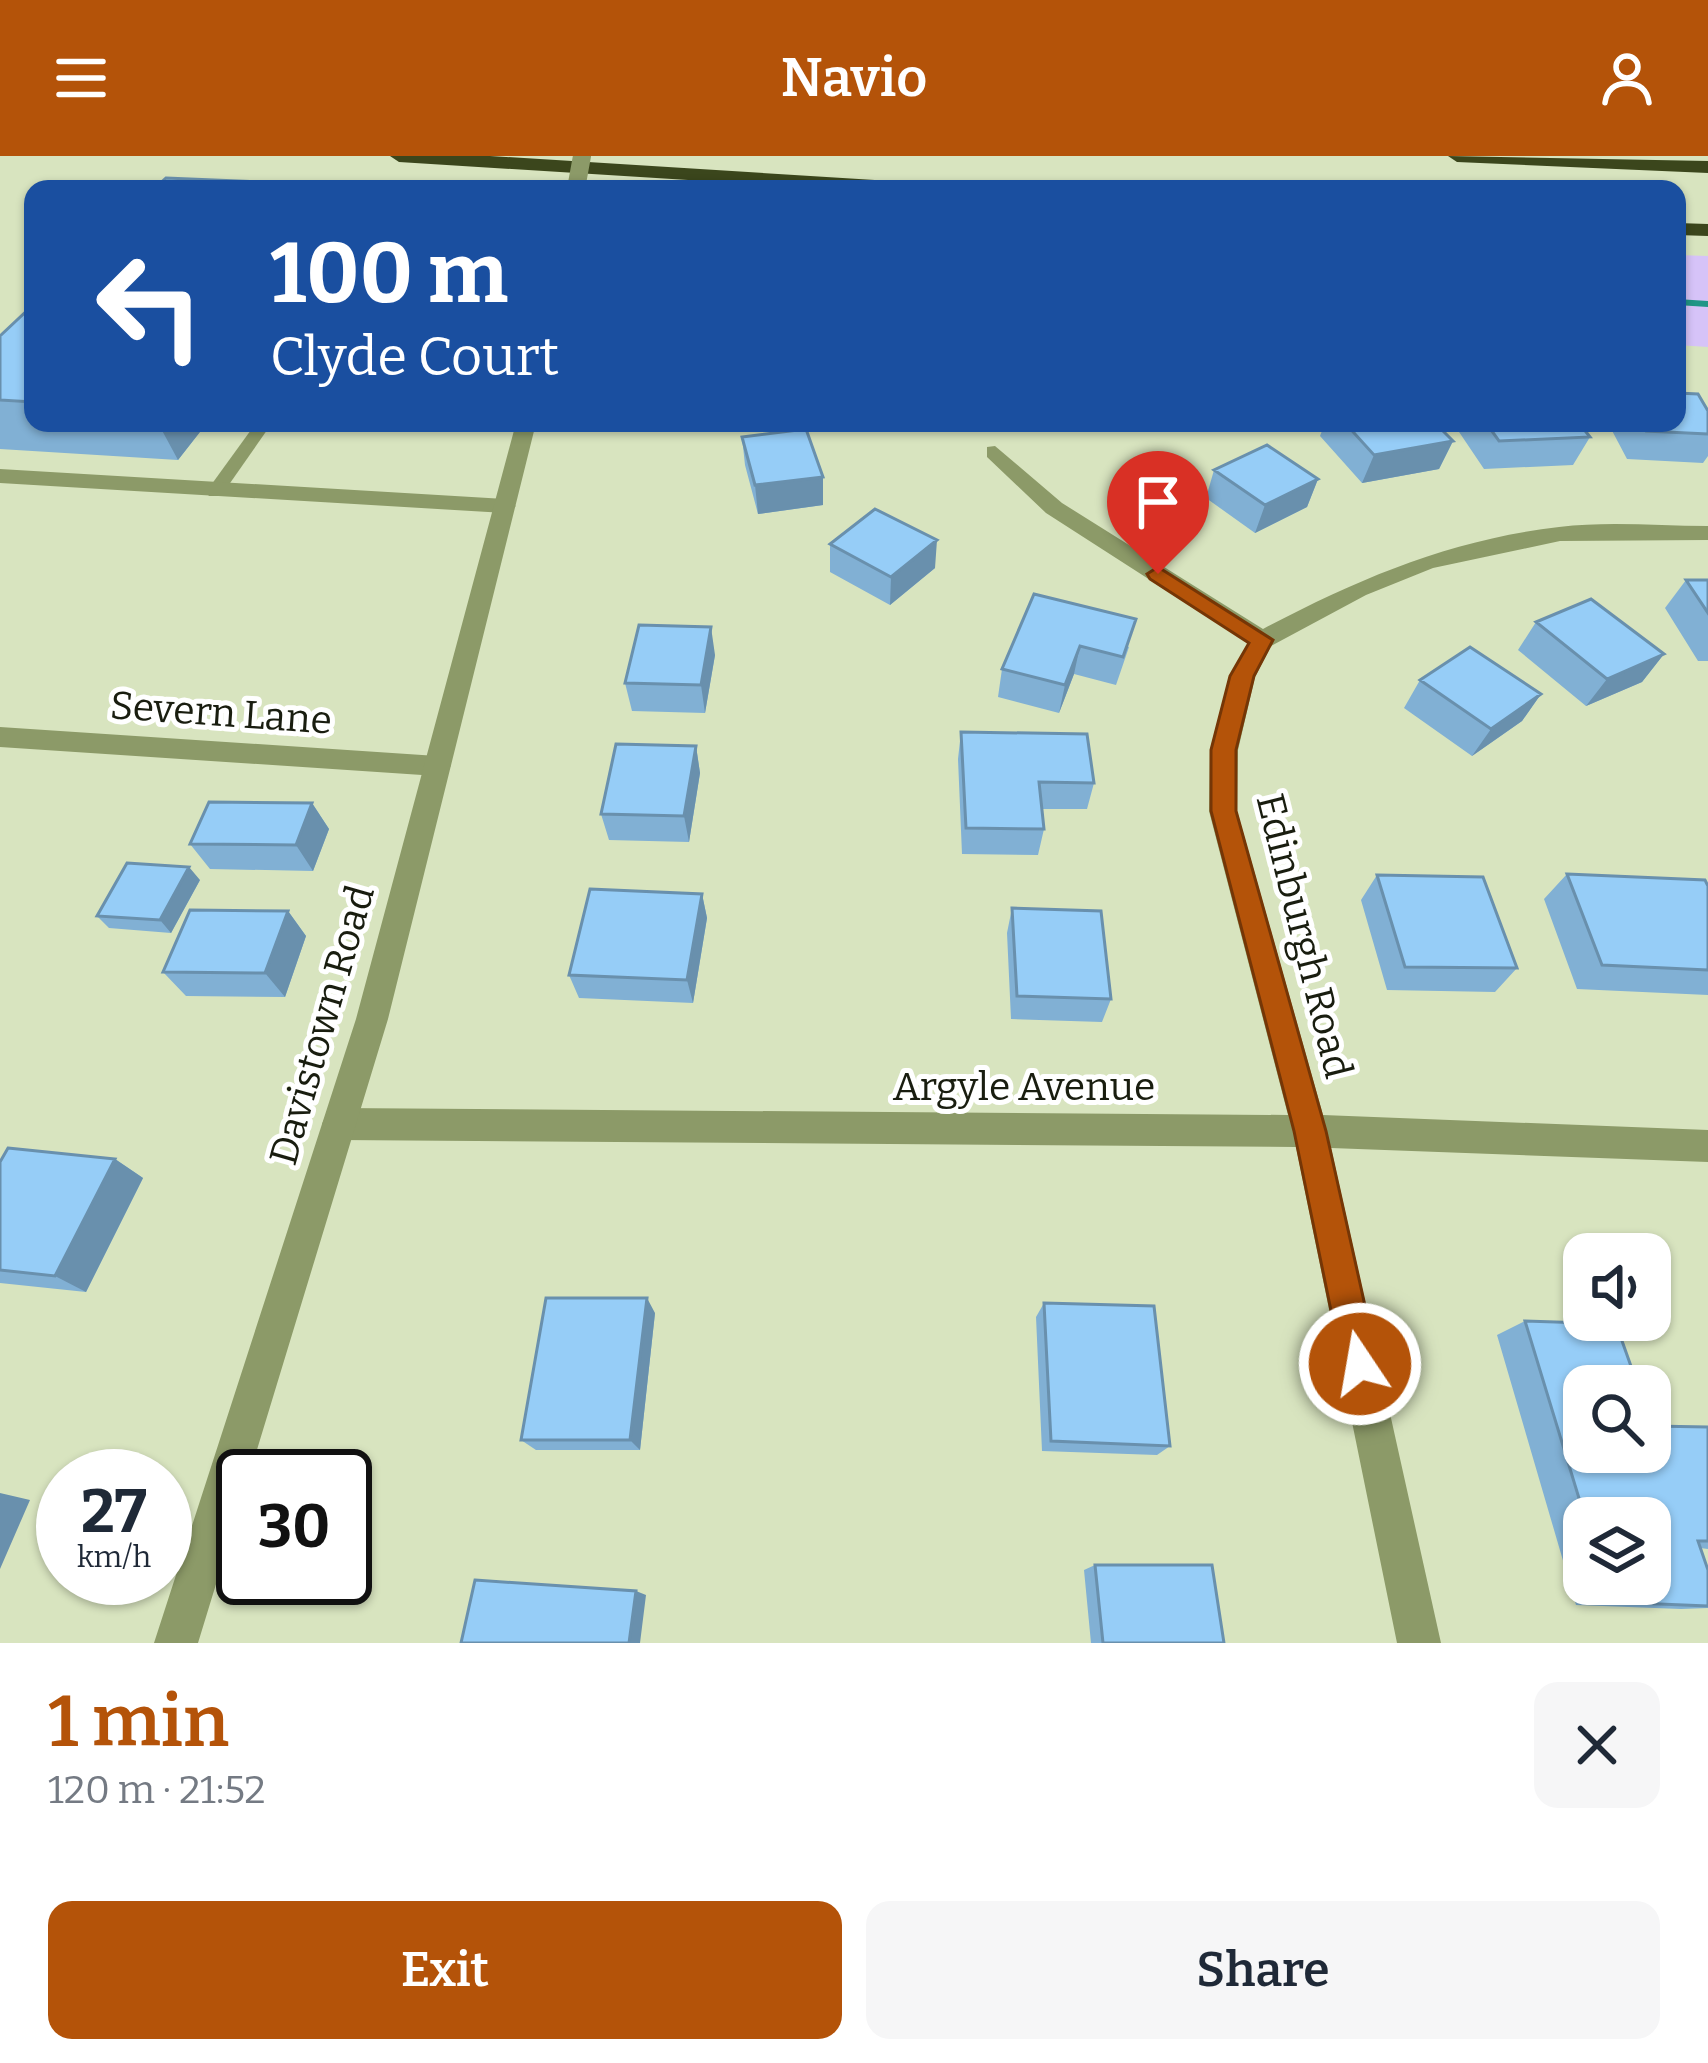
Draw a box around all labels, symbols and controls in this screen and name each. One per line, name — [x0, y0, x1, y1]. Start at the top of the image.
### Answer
icon: menu — [48, 45, 114, 111]
icon: person — [1594, 45, 1660, 111]
text: Navio — [781, 46, 927, 110]
text: 100 m — [270, 223, 508, 324]
icon: left — [72, 228, 228, 384]
text: Clyde Court — [270, 325, 559, 389]
pin — [1107, 451, 1209, 574]
icon: arrive — [1125, 469, 1191, 535]
street label: Severn Lane — [109, 682, 333, 744]
street label: Edinburgh Road — [1246, 789, 1362, 1083]
street label: Davistown Road — [260, 880, 384, 1170]
street label: Argyle Avenue — [893, 1064, 1155, 1110]
map controls — [1563, 1233, 1671, 1605]
button: sound — [1563, 1233, 1671, 1341]
position arrow — [1297, 1301, 1423, 1427]
button: search — [1563, 1365, 1671, 1473]
speed limit sign: 30 — [216, 1449, 372, 1605]
text: 27 — [81, 1476, 147, 1548]
button: layers — [1563, 1497, 1671, 1605]
text: km/h — [77, 1539, 151, 1575]
text: 1 min — [48, 1679, 229, 1765]
button: close — [1534, 1682, 1660, 1808]
text: 120 m · 21:52 — [48, 1767, 266, 1813]
button: Exit — [48, 1901, 842, 2039]
button: Share — [866, 1901, 1660, 2039]

